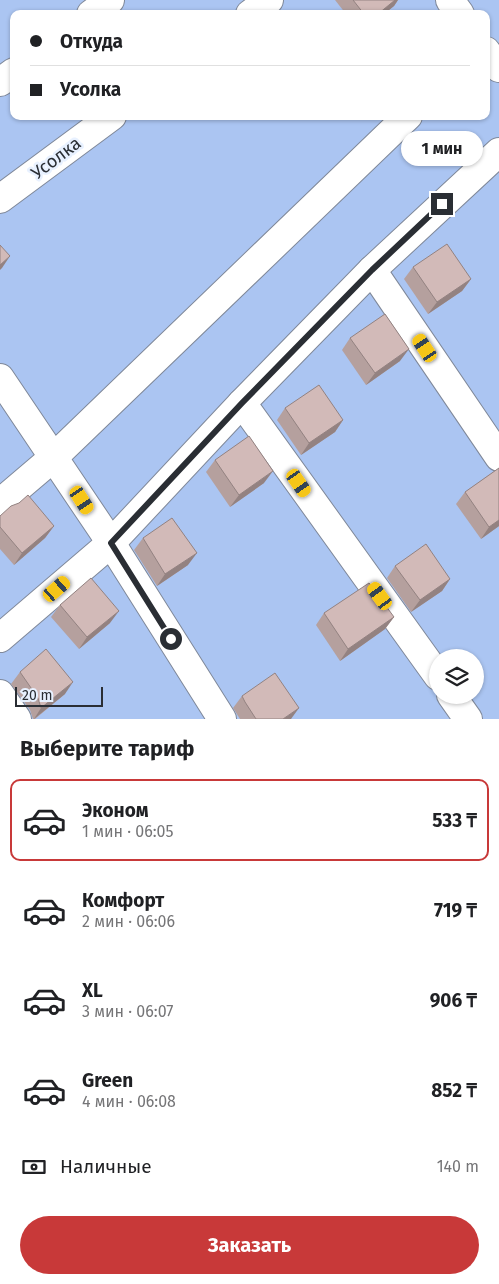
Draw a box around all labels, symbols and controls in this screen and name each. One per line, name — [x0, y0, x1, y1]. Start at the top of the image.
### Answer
text: Откуда — [60, 30, 123, 53]
text: Усолка — [60, 78, 121, 101]
street label: Усолка — [27, 132, 85, 184]
callout: 1 мин — [401, 132, 483, 166]
text: 1 мин — [422, 139, 462, 158]
route end — [431, 193, 453, 215]
car — [410, 331, 439, 365]
car — [284, 466, 313, 500]
car — [67, 483, 96, 517]
car — [40, 573, 73, 605]
car — [365, 579, 394, 613]
route start — [160, 628, 182, 650]
map controls — [429, 649, 484, 704]
button: layers — [429, 649, 484, 704]
scale bar — [15, 684, 102, 707]
text: 20 m — [22, 687, 52, 704]
text: Выберите тариф — [20, 735, 195, 762]
icon: car — [22, 798, 67, 843]
text: Эконом — [82, 799, 149, 822]
text: 533 ₸ — [432, 809, 477, 832]
text: 1 мин · 06:05 — [82, 822, 174, 841]
icon: car — [22, 888, 67, 933]
text: Комфорт — [82, 889, 164, 912]
text: 719 ₸ — [434, 899, 477, 922]
text: 2 мин · 06:06 — [82, 912, 175, 931]
icon: car — [22, 978, 67, 1023]
text: XL — [82, 979, 103, 1002]
text: 906 ₸ — [430, 989, 477, 1012]
text: 3 мин · 06:07 — [82, 1002, 173, 1021]
icon: car — [22, 1068, 67, 1113]
text: Green — [82, 1069, 133, 1092]
text: 852 ₸ — [431, 1079, 477, 1102]
text: 4 мин · 06:08 — [82, 1092, 176, 1111]
icon: cash — [20, 1153, 48, 1181]
text: Наличные — [60, 1155, 152, 1178]
text: 140 m — [437, 1157, 479, 1176]
button: Заказать — [20, 1216, 479, 1274]

